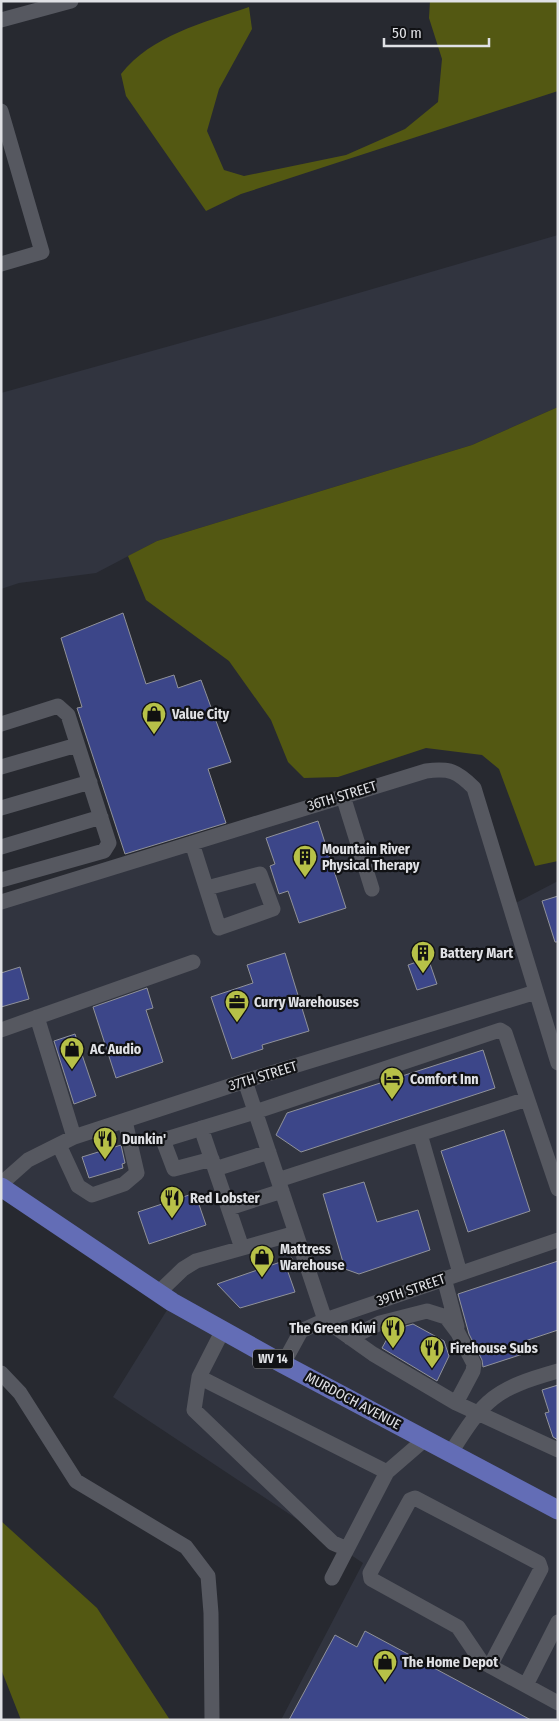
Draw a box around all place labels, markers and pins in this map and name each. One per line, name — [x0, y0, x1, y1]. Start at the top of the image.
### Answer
shop icon: Value City — [141, 701, 167, 735]
place label: Value City — [171, 706, 230, 723]
place label: Mountain River Physical Therapy — [322, 841, 420, 874]
building icon: Mountain River Physical Therapy — [292, 844, 318, 878]
building icon: Battery Mart — [410, 940, 436, 974]
place label: Battery Mart — [440, 945, 514, 962]
office icon: Curry Warehouses — [224, 989, 250, 1023]
place label: Curry Warehouses — [254, 994, 359, 1011]
shop icon: AC Audio — [59, 1036, 85, 1070]
place label: AC Audio — [89, 1041, 142, 1058]
hotel icon: Comfort Inn — [379, 1066, 405, 1100]
place label: Comfort Inn — [410, 1071, 479, 1088]
restaurant icon: Dunkin' — [92, 1126, 118, 1160]
place label: Dunkin' — [122, 1131, 166, 1148]
restaurant icon: Red Lobster — [159, 1185, 185, 1219]
place label: Red Lobster — [190, 1190, 261, 1207]
place label: Mattress Warehouse — [280, 1241, 344, 1274]
shop icon: Mattress Warehouse — [249, 1244, 275, 1278]
restaurant icon: The Green Kiwi — [380, 1315, 406, 1349]
place label: The Green Kiwi — [289, 1320, 376, 1337]
restaurant icon: Firehouse Subs — [419, 1335, 445, 1369]
place label: Firehouse Subs — [450, 1340, 538, 1357]
shop icon: The Home Depot — [372, 1649, 398, 1683]
place label: The Home Depot — [402, 1654, 499, 1671]

